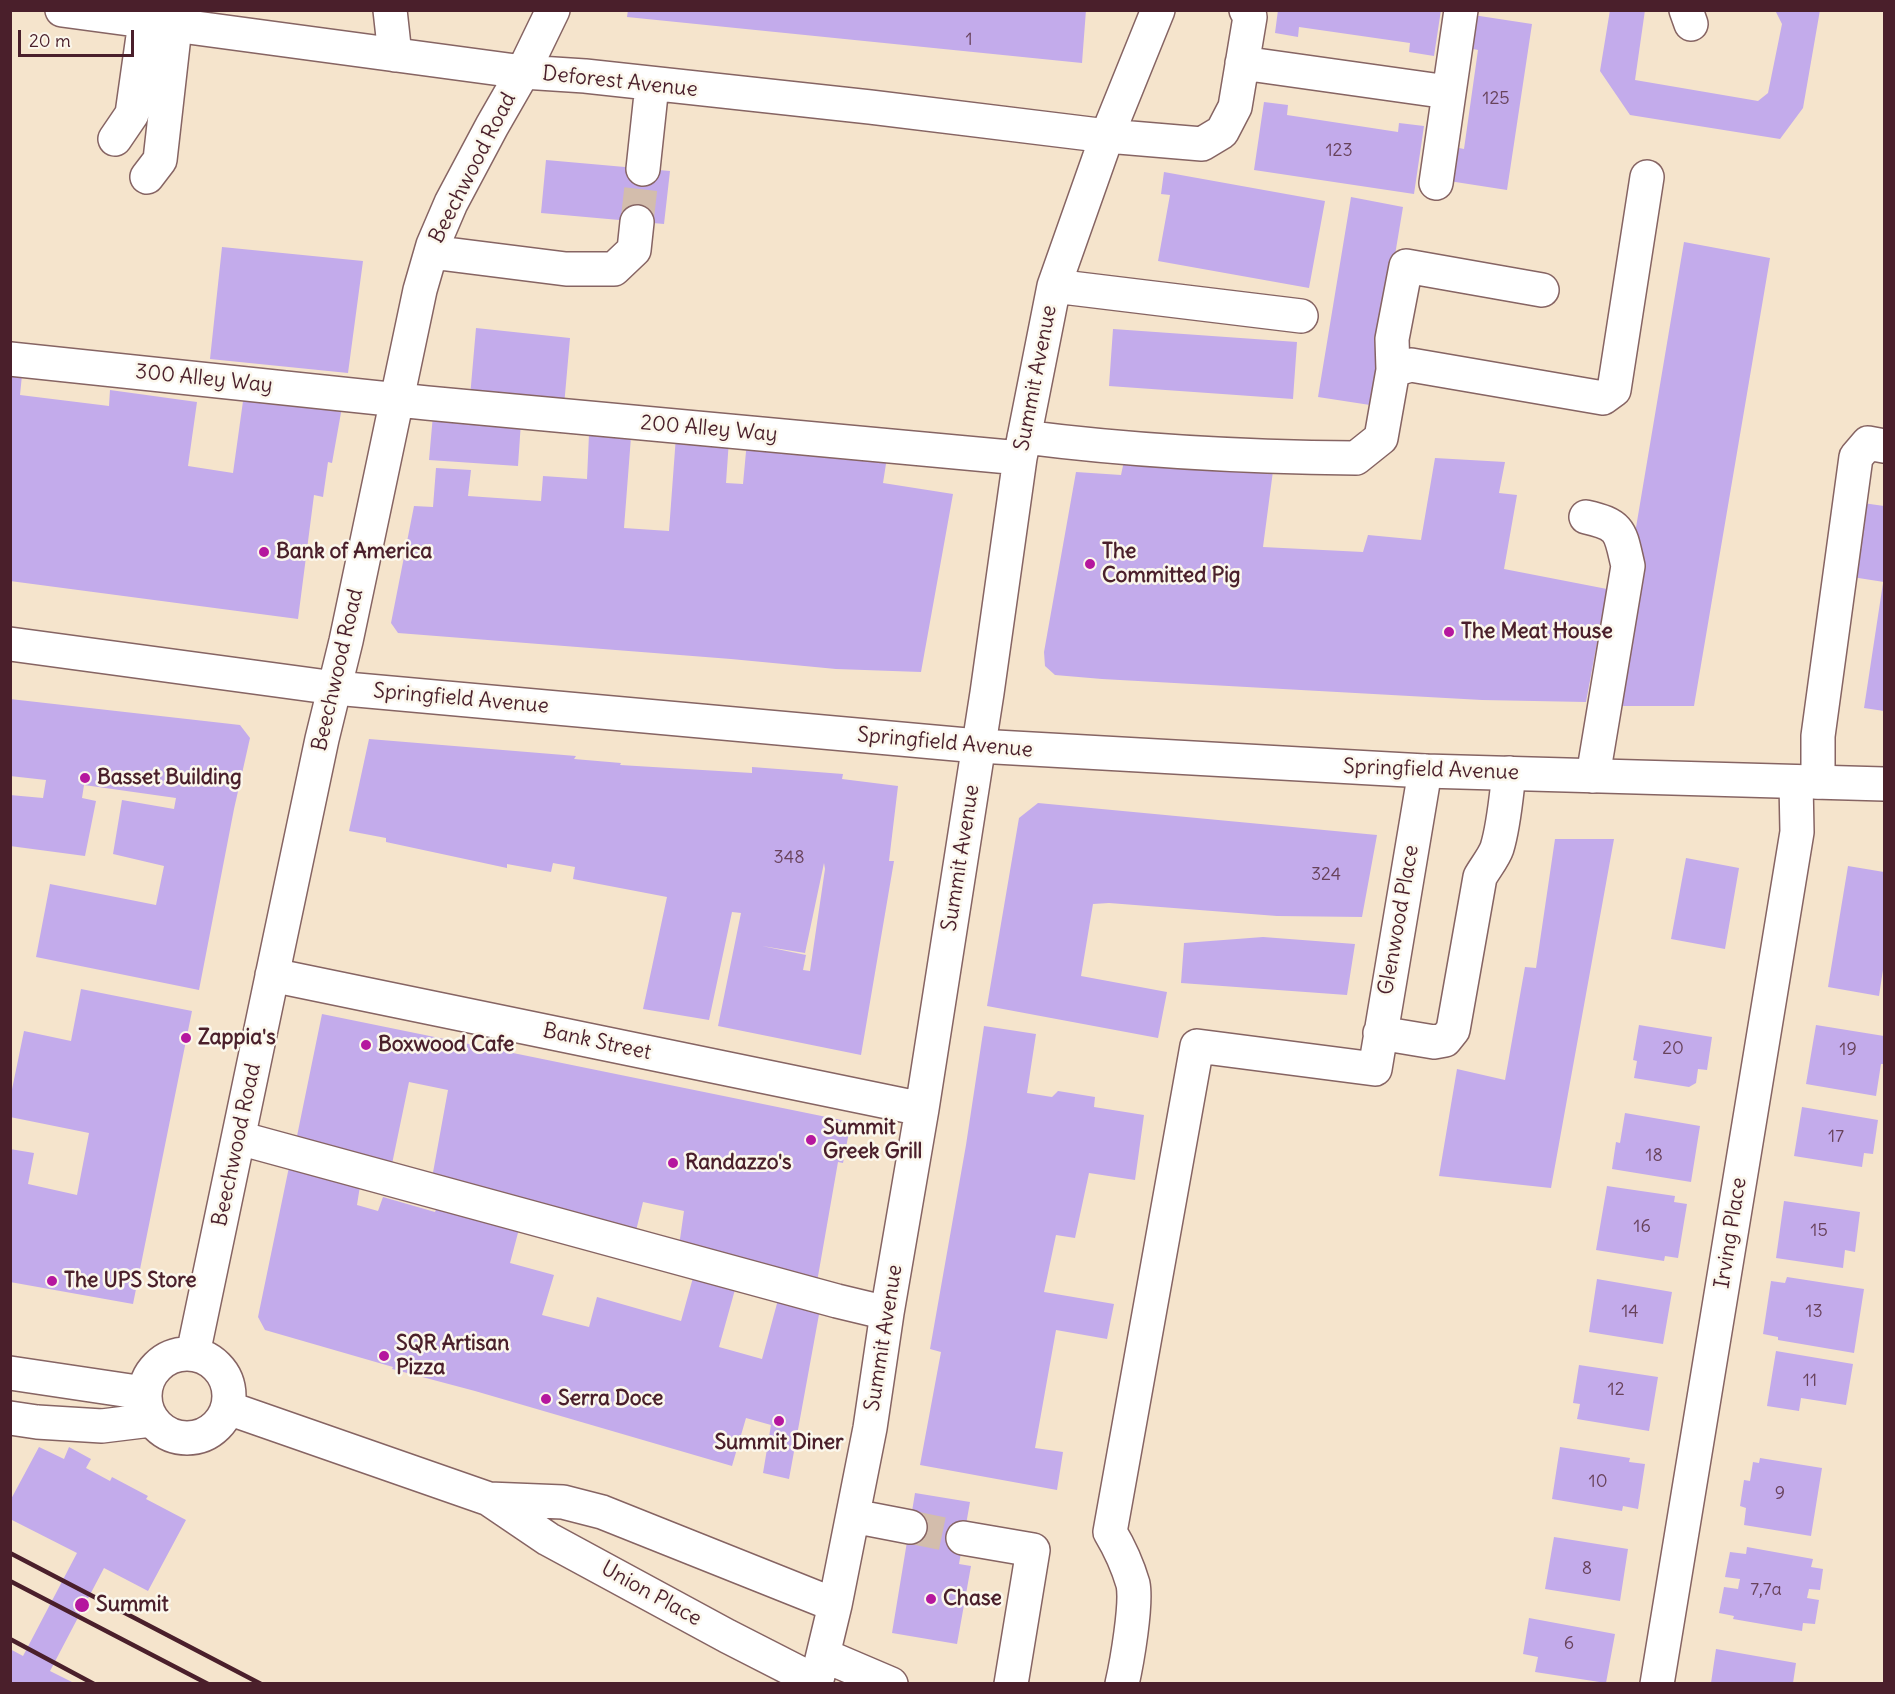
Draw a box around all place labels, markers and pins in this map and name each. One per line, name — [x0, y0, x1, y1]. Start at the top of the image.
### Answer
place label: Bank of America — [276, 539, 432, 565]
place label: The Committed Pig — [1102, 539, 1241, 589]
marker: Bank of America — [257, 545, 271, 559]
marker: The Committed Pig — [1083, 557, 1097, 571]
place label: The Meat House — [1461, 619, 1613, 645]
marker: The Meat House — [1442, 625, 1456, 639]
place label: Basset Building — [97, 765, 242, 791]
marker: Basset Building — [78, 771, 92, 785]
place label: Zappia's — [198, 1025, 276, 1051]
marker: Zappia's — [179, 1031, 193, 1045]
place label: Boxwood Cafe — [378, 1032, 514, 1058]
marker: Boxwood Cafe — [359, 1038, 373, 1052]
place label: Summit Greek Grill — [823, 1115, 922, 1165]
marker: Summit Greek Grill — [804, 1133, 818, 1147]
place label: Randazzo's — [685, 1150, 792, 1176]
marker: Randazzo's — [666, 1156, 680, 1170]
place label: The UPS Store — [64, 1268, 197, 1294]
marker: The UPS Store — [45, 1274, 59, 1288]
place label: SQR Artisan Pizza — [396, 1331, 509, 1381]
marker: SQR Artisan Pizza — [377, 1349, 391, 1363]
place label: Serra Doce — [558, 1386, 663, 1412]
marker: Serra Doce — [539, 1392, 553, 1406]
marker: Summit Diner — [772, 1414, 786, 1428]
place label: Summit Diner — [714, 1430, 844, 1456]
place label: Chase — [943, 1586, 1002, 1612]
place label: Summit — [96, 1592, 169, 1618]
marker: Chase — [924, 1592, 938, 1606]
marker: Summit — [73, 1596, 91, 1614]

